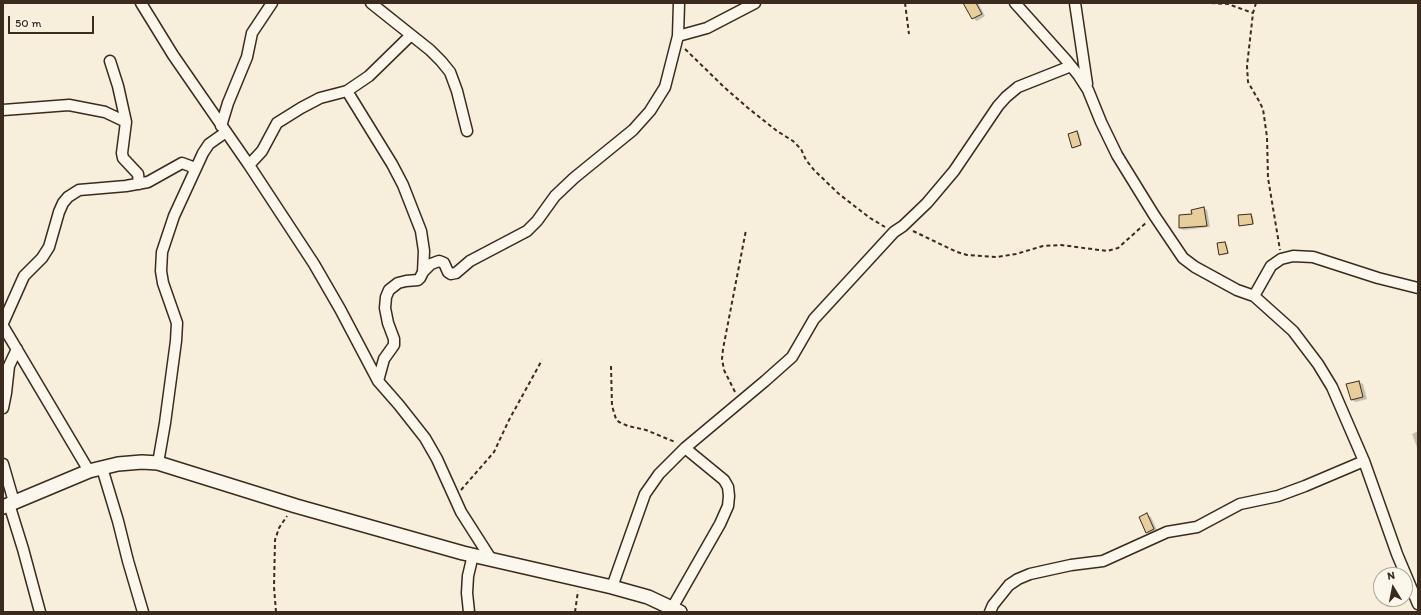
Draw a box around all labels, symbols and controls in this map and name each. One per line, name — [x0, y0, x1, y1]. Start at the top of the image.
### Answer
scale bar — [10, 8, 96, 34]
text: 50 m — [15, 16, 41, 30]
north arrow — [1373, 567, 1413, 607]
text: N — [1386, 569, 1396, 583]

